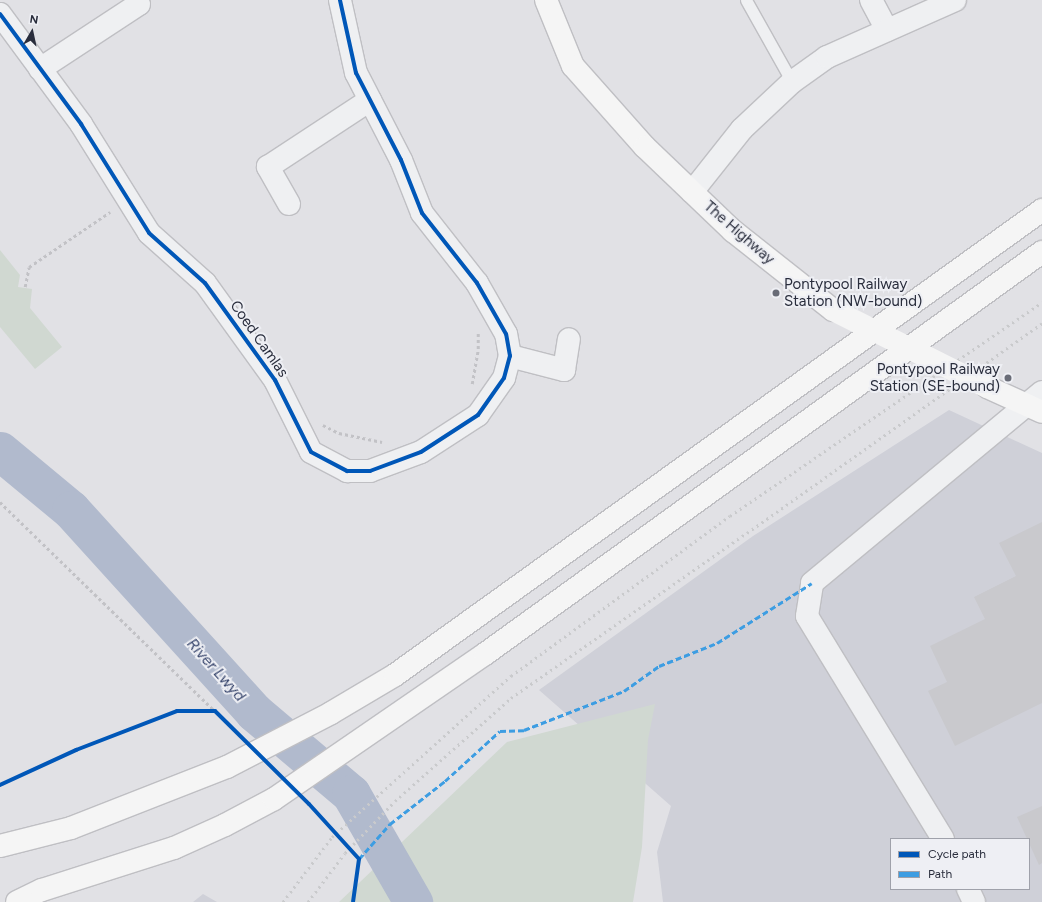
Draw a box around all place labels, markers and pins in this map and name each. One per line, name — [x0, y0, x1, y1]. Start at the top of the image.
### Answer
place label: Pontypool Railway Station (NW-bound) — [784, 275, 922, 310]
marker: Pontypool Railway Station (NW-bound) — [771, 288, 781, 298]
place label: Pontypool Railway Station (SE-bound) — [870, 360, 1000, 395]
marker: Pontypool Railway Station (SE-bound) — [1003, 373, 1013, 383]

